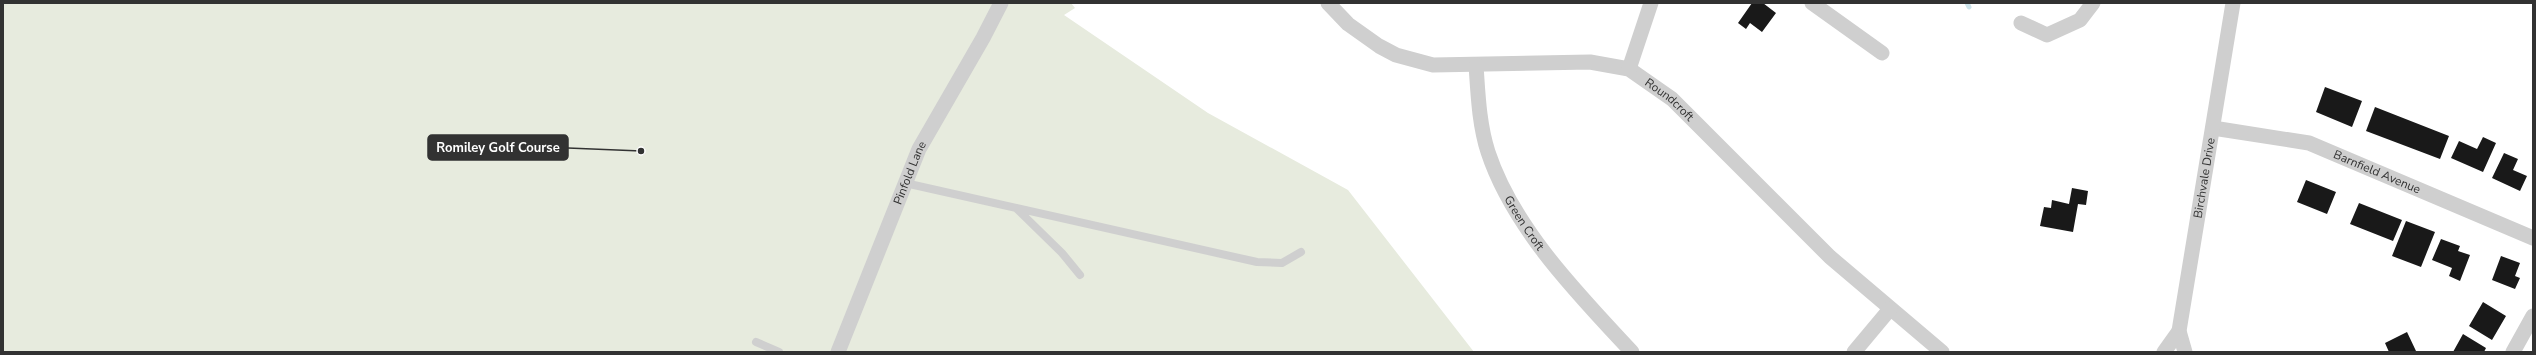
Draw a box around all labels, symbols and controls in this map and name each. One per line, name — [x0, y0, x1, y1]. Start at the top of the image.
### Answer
street label: Roundcroft — [1642, 74, 1698, 125]
callout: Romiley Golf Course — [428, 135, 568, 160]
street label: Birchvale Drive — [2190, 136, 2219, 219]
street label: Pinfold Lane — [890, 138, 930, 207]
text: Romiley Golf Course — [436, 139, 560, 157]
street label: Barnfield Avenue — [2331, 146, 2423, 197]
street label: Green Croft — [1500, 193, 1548, 254]

